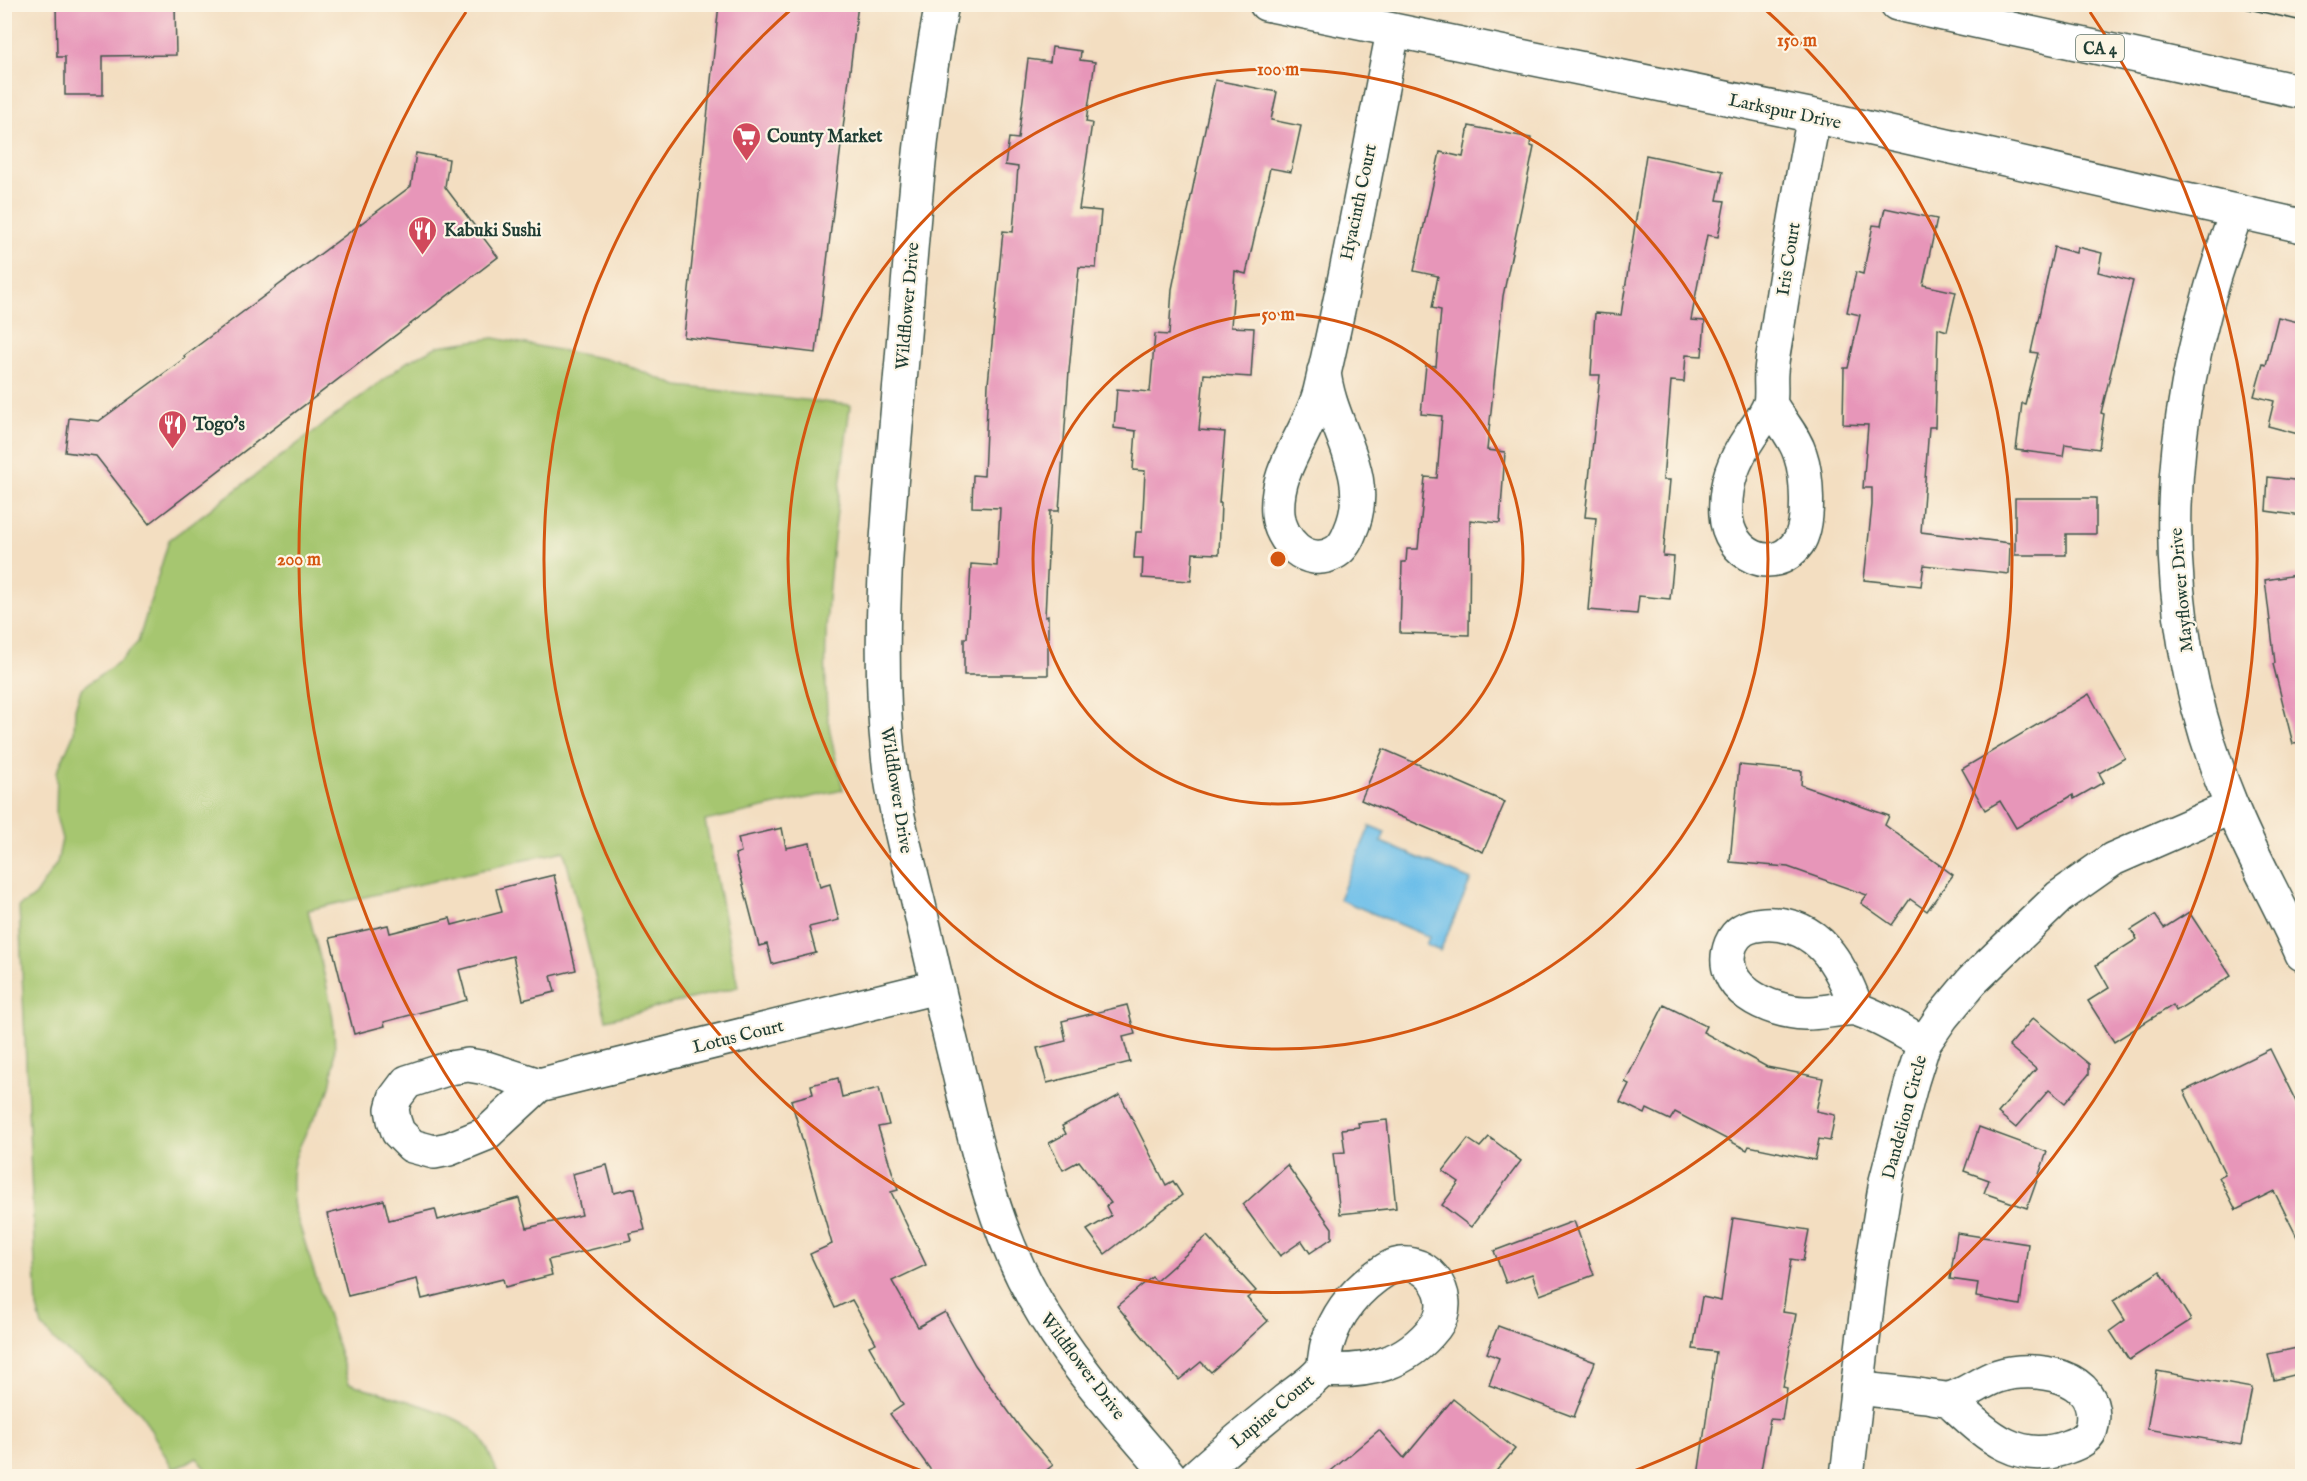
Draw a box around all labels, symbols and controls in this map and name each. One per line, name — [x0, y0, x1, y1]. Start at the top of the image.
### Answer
text: 150 m — [1777, 30, 1817, 53]
road number: CA 4 — [2076, 35, 2124, 61]
text: 100 m — [1257, 59, 1299, 82]
street label: Larkspur Drive — [1726, 89, 1843, 136]
supermarket icon: County Market — [730, 120, 762, 162]
place label: County Market — [767, 126, 883, 149]
street label: Hyacinth Court — [1336, 142, 1383, 262]
restaurant icon: Kabuki Sushi — [407, 214, 439, 256]
place label: Kabuki Sushi — [444, 220, 542, 243]
street label: Iris Court — [1772, 221, 1807, 298]
street label: Wildflower Drive — [891, 241, 926, 371]
text: 50 m — [1261, 304, 1295, 327]
restaurant icon: Togo's — [156, 408, 188, 450]
place label: Togo's — [192, 414, 245, 437]
street label: Mayflower Drive — [2166, 527, 2199, 653]
text: 200 m — [277, 549, 321, 572]
centre of rings — [1268, 549, 1288, 569]
street label: Wildflower Drive — [874, 725, 917, 855]
street label: Lotus Court — [690, 1015, 786, 1060]
street label: Dandelion Circle — [1878, 1053, 1933, 1182]
street label: Wildflower Drive — [1034, 1309, 1130, 1425]
street label: Lupine Court — [1226, 1370, 1320, 1454]

